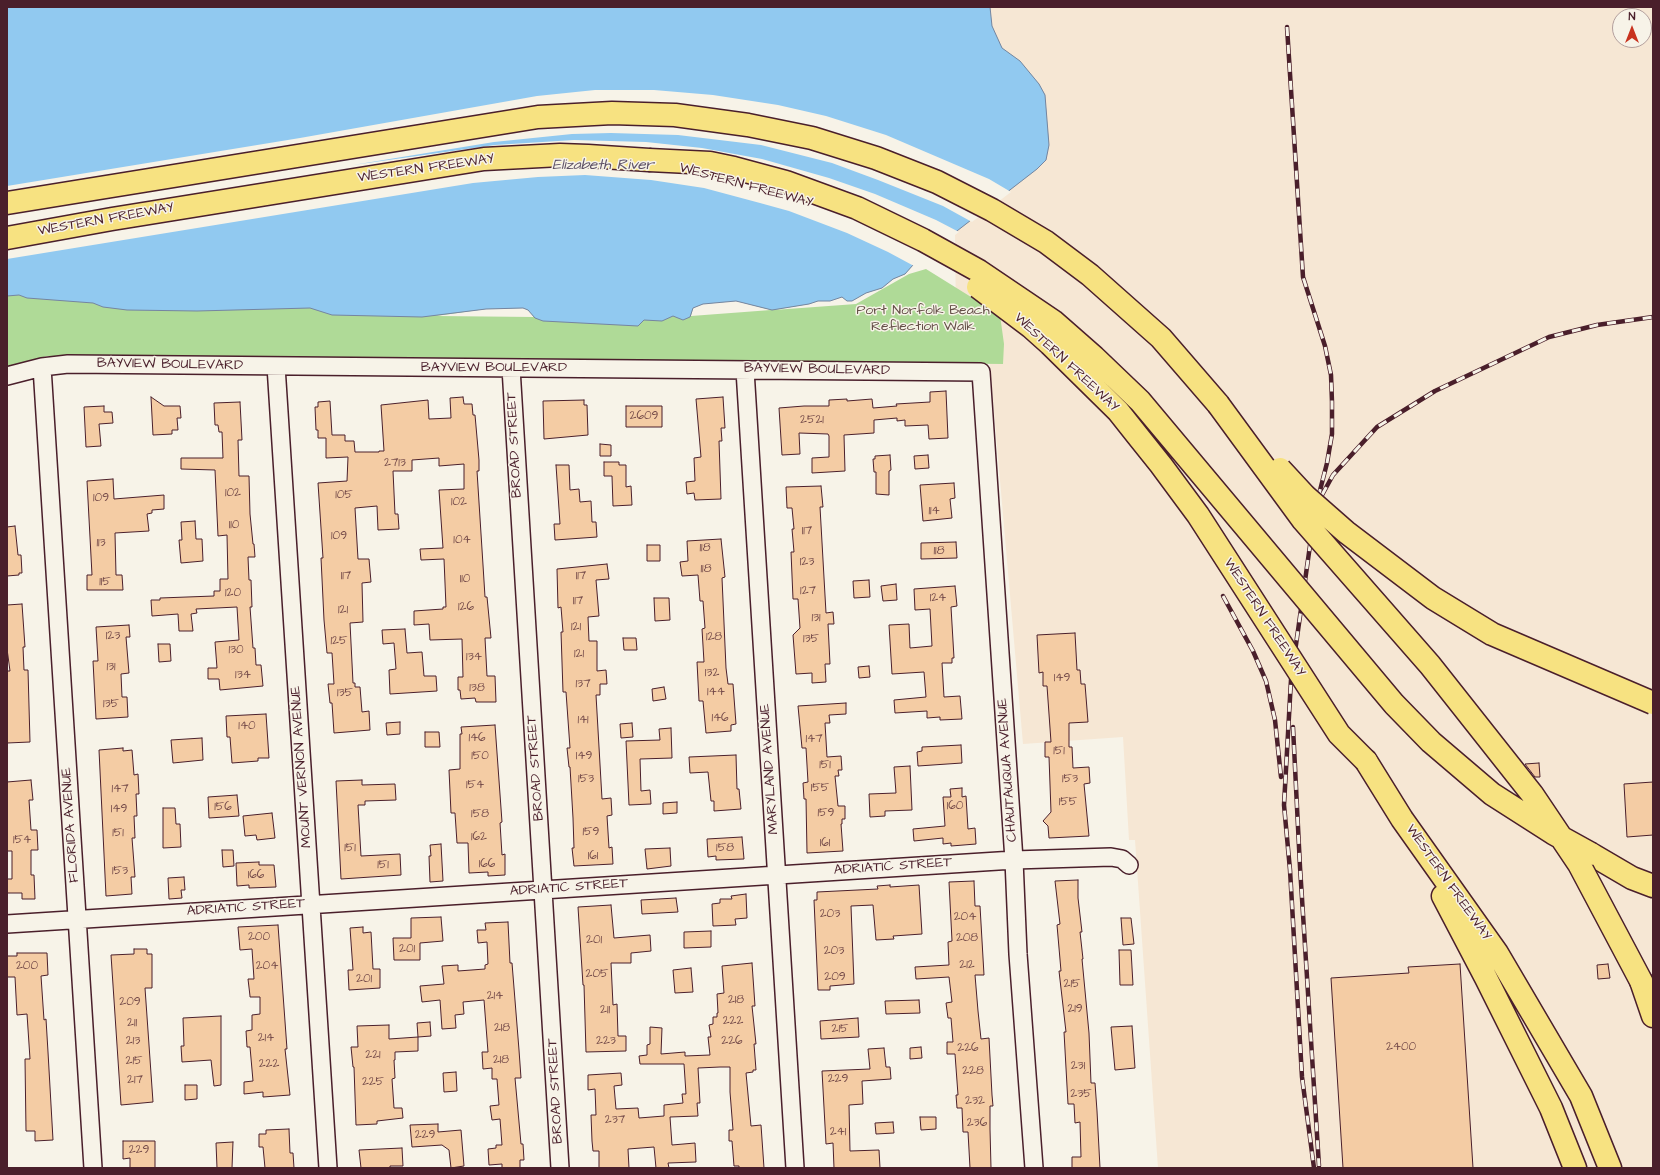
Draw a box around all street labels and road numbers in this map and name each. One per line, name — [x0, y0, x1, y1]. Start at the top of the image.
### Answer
street label: WESTERN FREEWAY — [357, 151, 495, 187]
street label: WESTERN FREEWAY — [677, 160, 815, 212]
street label: WESTERN FREEWAY — [37, 200, 175, 240]
street label: WESTERN FREEWAY — [1010, 310, 1122, 416]
street label: BAYVIEW BOULEVARD — [97, 355, 243, 375]
street label: BAYVIEW BOULEVARD — [421, 360, 567, 376]
street label: BAYVIEW BOULEVARD — [744, 360, 890, 380]
street label: BROAD STREET — [504, 392, 526, 498]
street label: WESTERN FREEWAY — [1219, 556, 1309, 680]
street label: MOUNT VERNON AVENUE — [288, 685, 316, 849]
street label: CHAUTAUQUA AVENUE — [995, 698, 1021, 842]
street label: MARYLAND AVENUE — [757, 703, 783, 835]
street label: BROAD STREET — [524, 715, 548, 821]
street label: FLORIDA AVENUE — [59, 767, 83, 883]
street label: WESTERN FREEWAY — [1402, 822, 1494, 944]
street label: ADRIATIC STREET — [833, 854, 953, 880]
street label: ADRIATIC STREET — [509, 875, 629, 901]
street label: ADRIATIC STREET — [186, 895, 306, 921]
street label: BROAD STREET — [545, 1038, 567, 1144]

